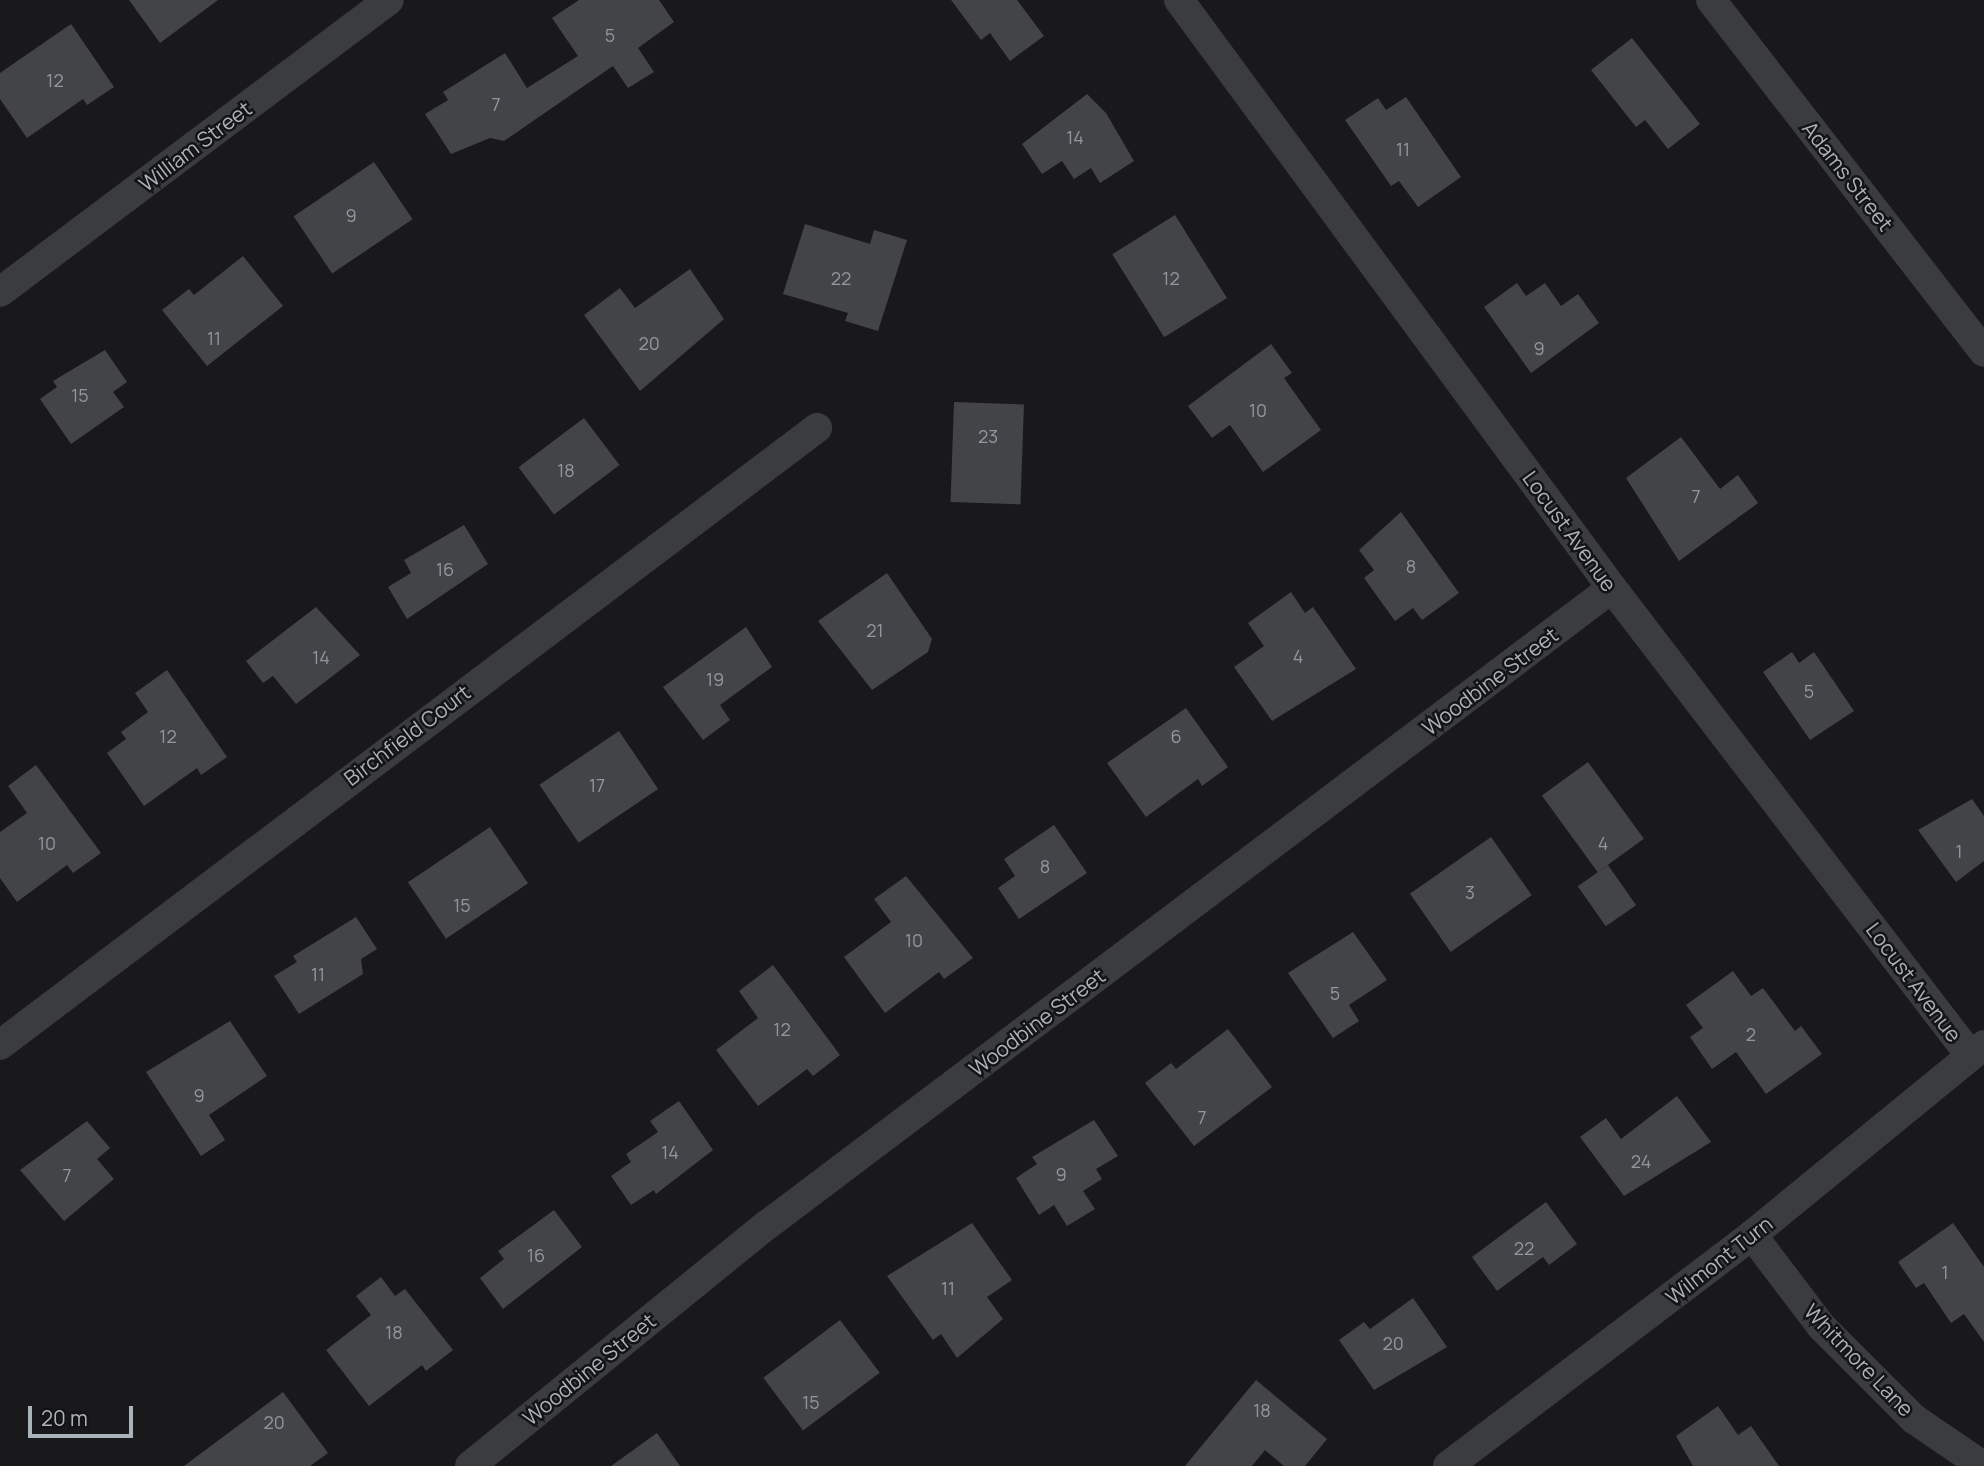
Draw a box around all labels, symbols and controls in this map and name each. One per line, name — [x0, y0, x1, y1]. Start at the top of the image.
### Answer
house number: 5 — [605, 24, 615, 46]
house number: 12 — [46, 69, 64, 91]
house number: 7 — [491, 93, 501, 115]
street label: William Street — [134, 96, 256, 196]
street label: Adams Street — [1797, 116, 1899, 236]
house number: 14 — [1066, 126, 1084, 148]
house number: 11 — [1396, 138, 1410, 160]
house number: 9 — [345, 204, 357, 226]
house number: 22 — [831, 267, 851, 289]
house number: 12 — [1162, 267, 1180, 289]
house number: 11 — [207, 327, 221, 349]
house number: 20 — [638, 332, 660, 354]
house number: 9 — [1533, 337, 1545, 359]
house number: 15 — [71, 384, 89, 406]
house number: 10 — [1249, 399, 1267, 421]
house number: 23 — [978, 425, 998, 447]
house number: 18 — [557, 459, 575, 481]
street label: Locust Avenue — [1518, 466, 1622, 596]
house number: 7 — [1691, 485, 1701, 507]
house number: 8 — [1406, 555, 1416, 577]
house number: 16 — [436, 558, 454, 580]
house number: 21 — [866, 619, 884, 641]
street label: Woodbine Street — [1417, 622, 1563, 740]
house number: 4 — [1293, 645, 1303, 667]
house number: 14 — [312, 646, 330, 668]
house number: 19 — [706, 668, 724, 690]
street label: Birchfield Court — [339, 679, 475, 791]
house number: 5 — [1804, 680, 1814, 702]
house number: 12 — [159, 725, 177, 747]
house number: 6 — [1170, 725, 1182, 747]
house number: 17 — [589, 774, 605, 796]
house number: 10 — [38, 832, 56, 854]
house number: 4 — [1598, 832, 1608, 854]
house number: 1 — [1955, 840, 1963, 862]
house number: 8 — [1040, 855, 1050, 877]
house number: 3 — [1465, 881, 1475, 903]
house number: 15 — [453, 894, 471, 916]
street label: Locust Avenue — [1861, 917, 1967, 1047]
house number: 10 — [905, 929, 923, 951]
house number: 11 — [311, 963, 325, 985]
street label: Woodbine Street — [964, 963, 1110, 1081]
house number: 5 — [1330, 982, 1340, 1004]
house number: 12 — [773, 1018, 791, 1040]
house number: 2 — [1746, 1023, 1756, 1045]
house number: 9 — [193, 1084, 205, 1106]
house number: 7 — [1197, 1106, 1207, 1128]
house number: 14 — [661, 1141, 679, 1163]
house number: 24 — [1631, 1150, 1651, 1172]
house number: 9 — [1055, 1163, 1067, 1185]
house number: 7 — [62, 1164, 72, 1186]
street label: Wilmont Turn — [1661, 1211, 1777, 1309]
house number: 22 — [1514, 1237, 1534, 1259]
house number: 16 — [527, 1244, 545, 1266]
house number: 1 — [1941, 1261, 1949, 1283]
house number: 11 — [941, 1277, 955, 1299]
street label: Whitmore Lane — [1799, 1299, 1919, 1421]
street label: Woodbine Street — [518, 1308, 660, 1430]
house number: 18 — [385, 1321, 403, 1343]
house number: 20 — [1382, 1332, 1404, 1354]
house number: 15 — [802, 1391, 820, 1413]
scale bar — [32, 1392, 136, 1436]
house number: 18 — [1253, 1399, 1271, 1421]
text: 20 m — [41, 1404, 88, 1432]
house number: 20 — [263, 1411, 285, 1433]

